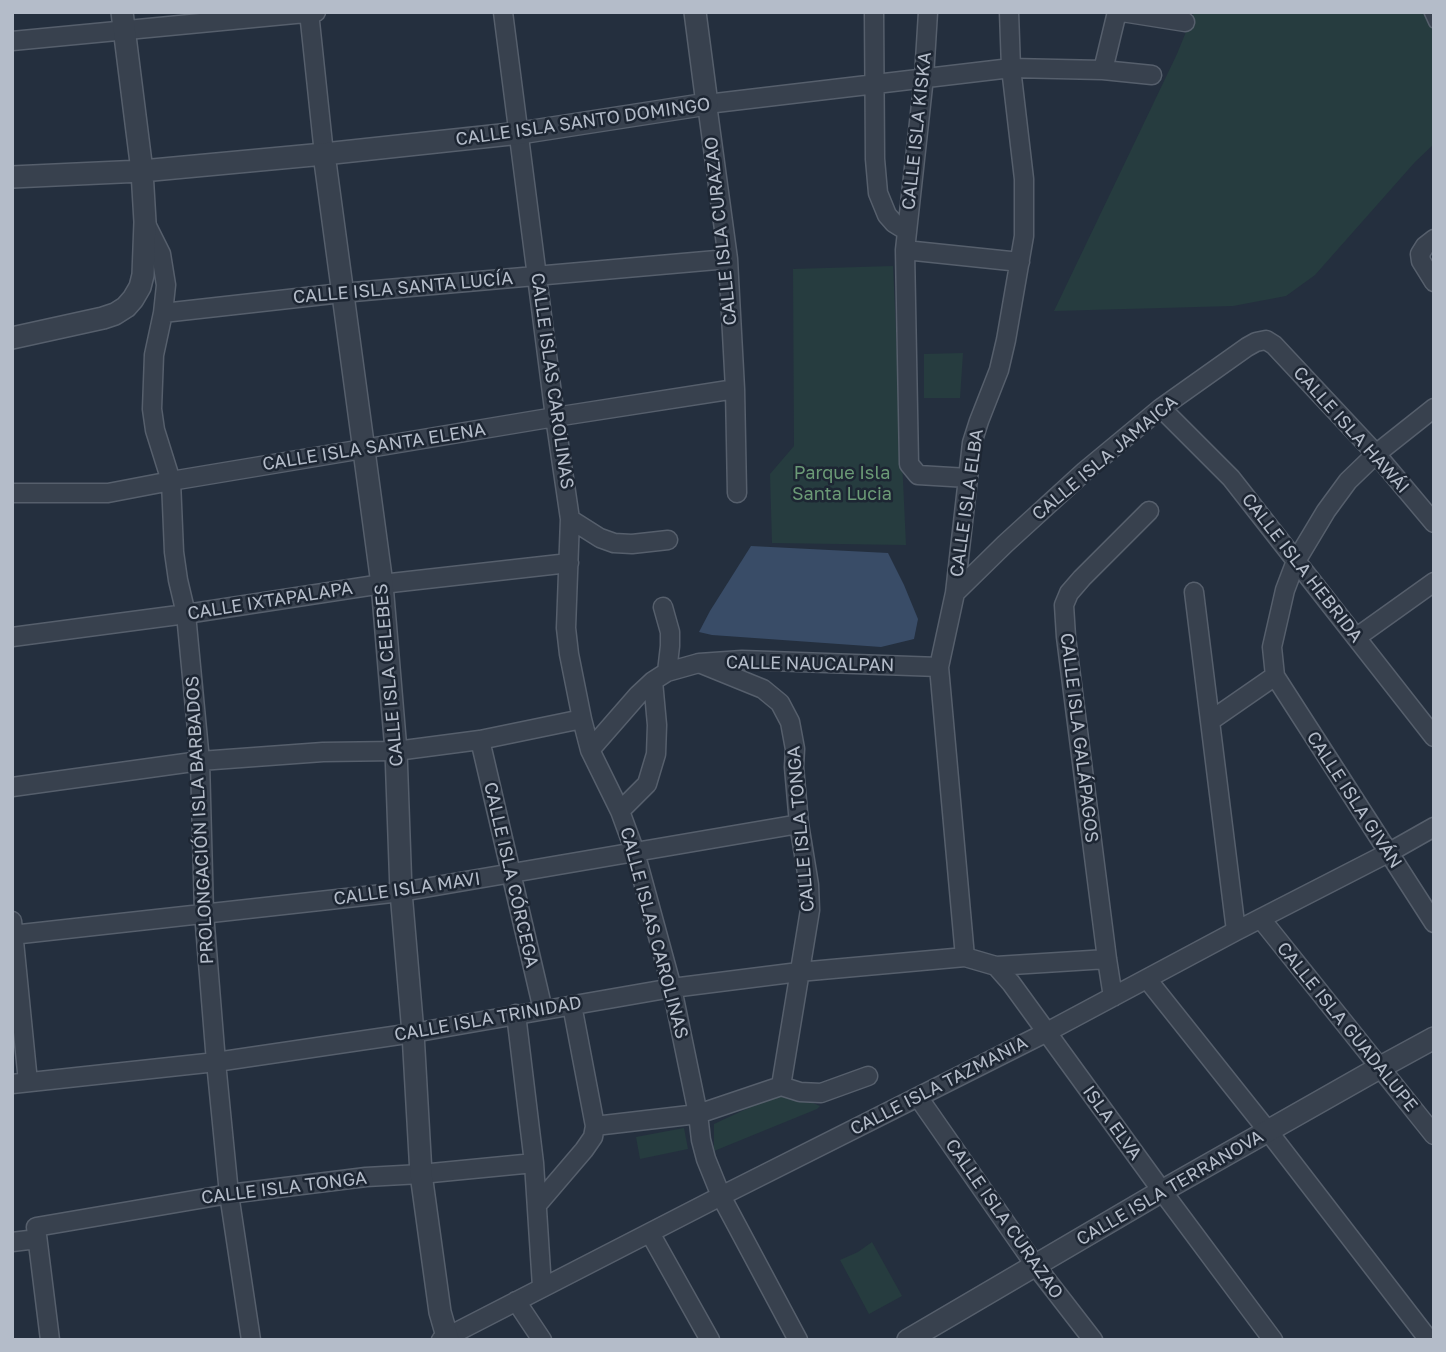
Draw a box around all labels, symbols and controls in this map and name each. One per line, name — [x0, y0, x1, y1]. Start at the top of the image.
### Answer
street label: CALLE ISLA KISKA — [898, 51, 936, 211]
street label: CALLE ISLA SANTO DOMINGO — [454, 93, 712, 151]
street label: CALLE ISLA CURAZAO — [700, 135, 742, 327]
street label: CALLE ISLA SANTA LUCÍA — [292, 268, 514, 308]
street label: CALLE ISLAS CAROLINAS — [526, 271, 578, 491]
street label: CALLE ISLA HAWÁI — [1288, 362, 1414, 498]
street label: CALLE ISLA JAMAICA — [1028, 391, 1182, 525]
street label: CALLE ISLA SANTA ELENA — [261, 419, 487, 475]
street label: CALLE ISLA ELBA — [946, 427, 988, 579]
park label: Parque Isla Santa Lucia — [792, 462, 892, 504]
street label: CALLE ISLA HEBRIDA — [1237, 489, 1367, 647]
street label: CALLE IXTAPALAPA — [186, 577, 354, 625]
street label: CALLE ISLA CELEBES — [370, 583, 408, 767]
street label: CALLE ISLA GALÁPAGOS — [1055, 632, 1103, 844]
street label: CALLE NAUCALPAN — [726, 652, 894, 676]
street label: PROLONGACIÓN ISLA BARBADOS — [182, 675, 218, 965]
street label: CALLE ISLA GIVÁN — [1302, 727, 1406, 873]
street label: CALLE ISLA TONGA — [783, 745, 819, 913]
street label: CALLE ISLA CÓRCEGA — [479, 780, 543, 970]
street label: CALLE ISLAS CAROLINAS — [615, 825, 693, 1041]
street label: CALLE ISLA MAVI — [332, 868, 482, 910]
street label: CALLE ISLA GUADALUPE — [1272, 938, 1422, 1116]
street label: CALLE ISLA TRINIDAD — [393, 992, 583, 1046]
street label: CALLE ISLA TAZMANIA — [847, 1032, 1031, 1140]
street label: ISLA ELVA — [1078, 1082, 1146, 1164]
street label: CALLE ISLA TERRANOVA — [1073, 1126, 1267, 1250]
street label: CALLE ISLA CURAZAO — [941, 1135, 1067, 1303]
street label: CALLE ISLA TONGA — [200, 1167, 368, 1209]

